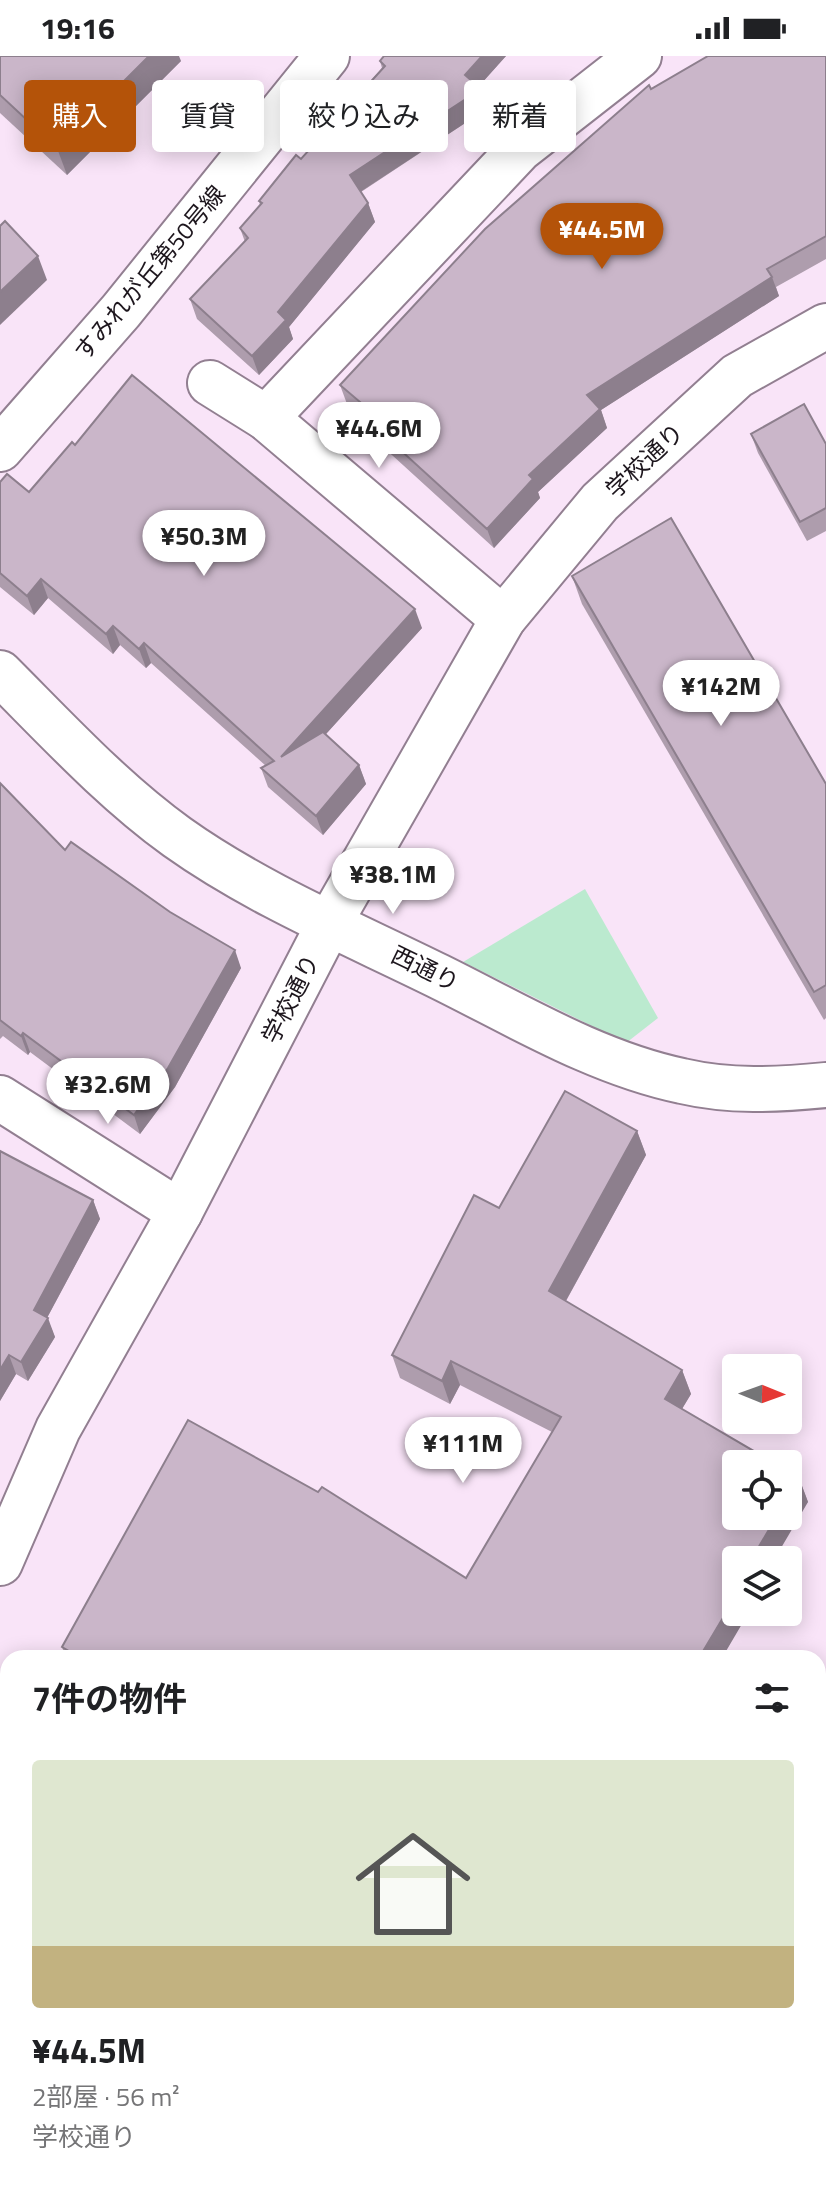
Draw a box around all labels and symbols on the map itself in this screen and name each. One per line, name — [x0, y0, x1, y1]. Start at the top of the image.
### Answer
street label: すみれが丘第50号線 — [65, 177, 233, 368]
pin: ¥44.5M — [537, 203, 667, 271]
pin: ¥44.6M — [314, 402, 444, 470]
street label: 学校通り — [597, 414, 692, 506]
pin: ¥50.3M — [139, 510, 269, 578]
pin: ¥142M — [665, 660, 777, 728]
pin: ¥38.1M — [328, 848, 458, 916]
street label: 西通り — [385, 936, 466, 1000]
street label: 学校通り — [252, 948, 328, 1049]
pin: ¥32.6M — [43, 1058, 173, 1126]
north arrow — [722, 1354, 802, 1434]
pin: ¥111M — [407, 1417, 519, 1485]

